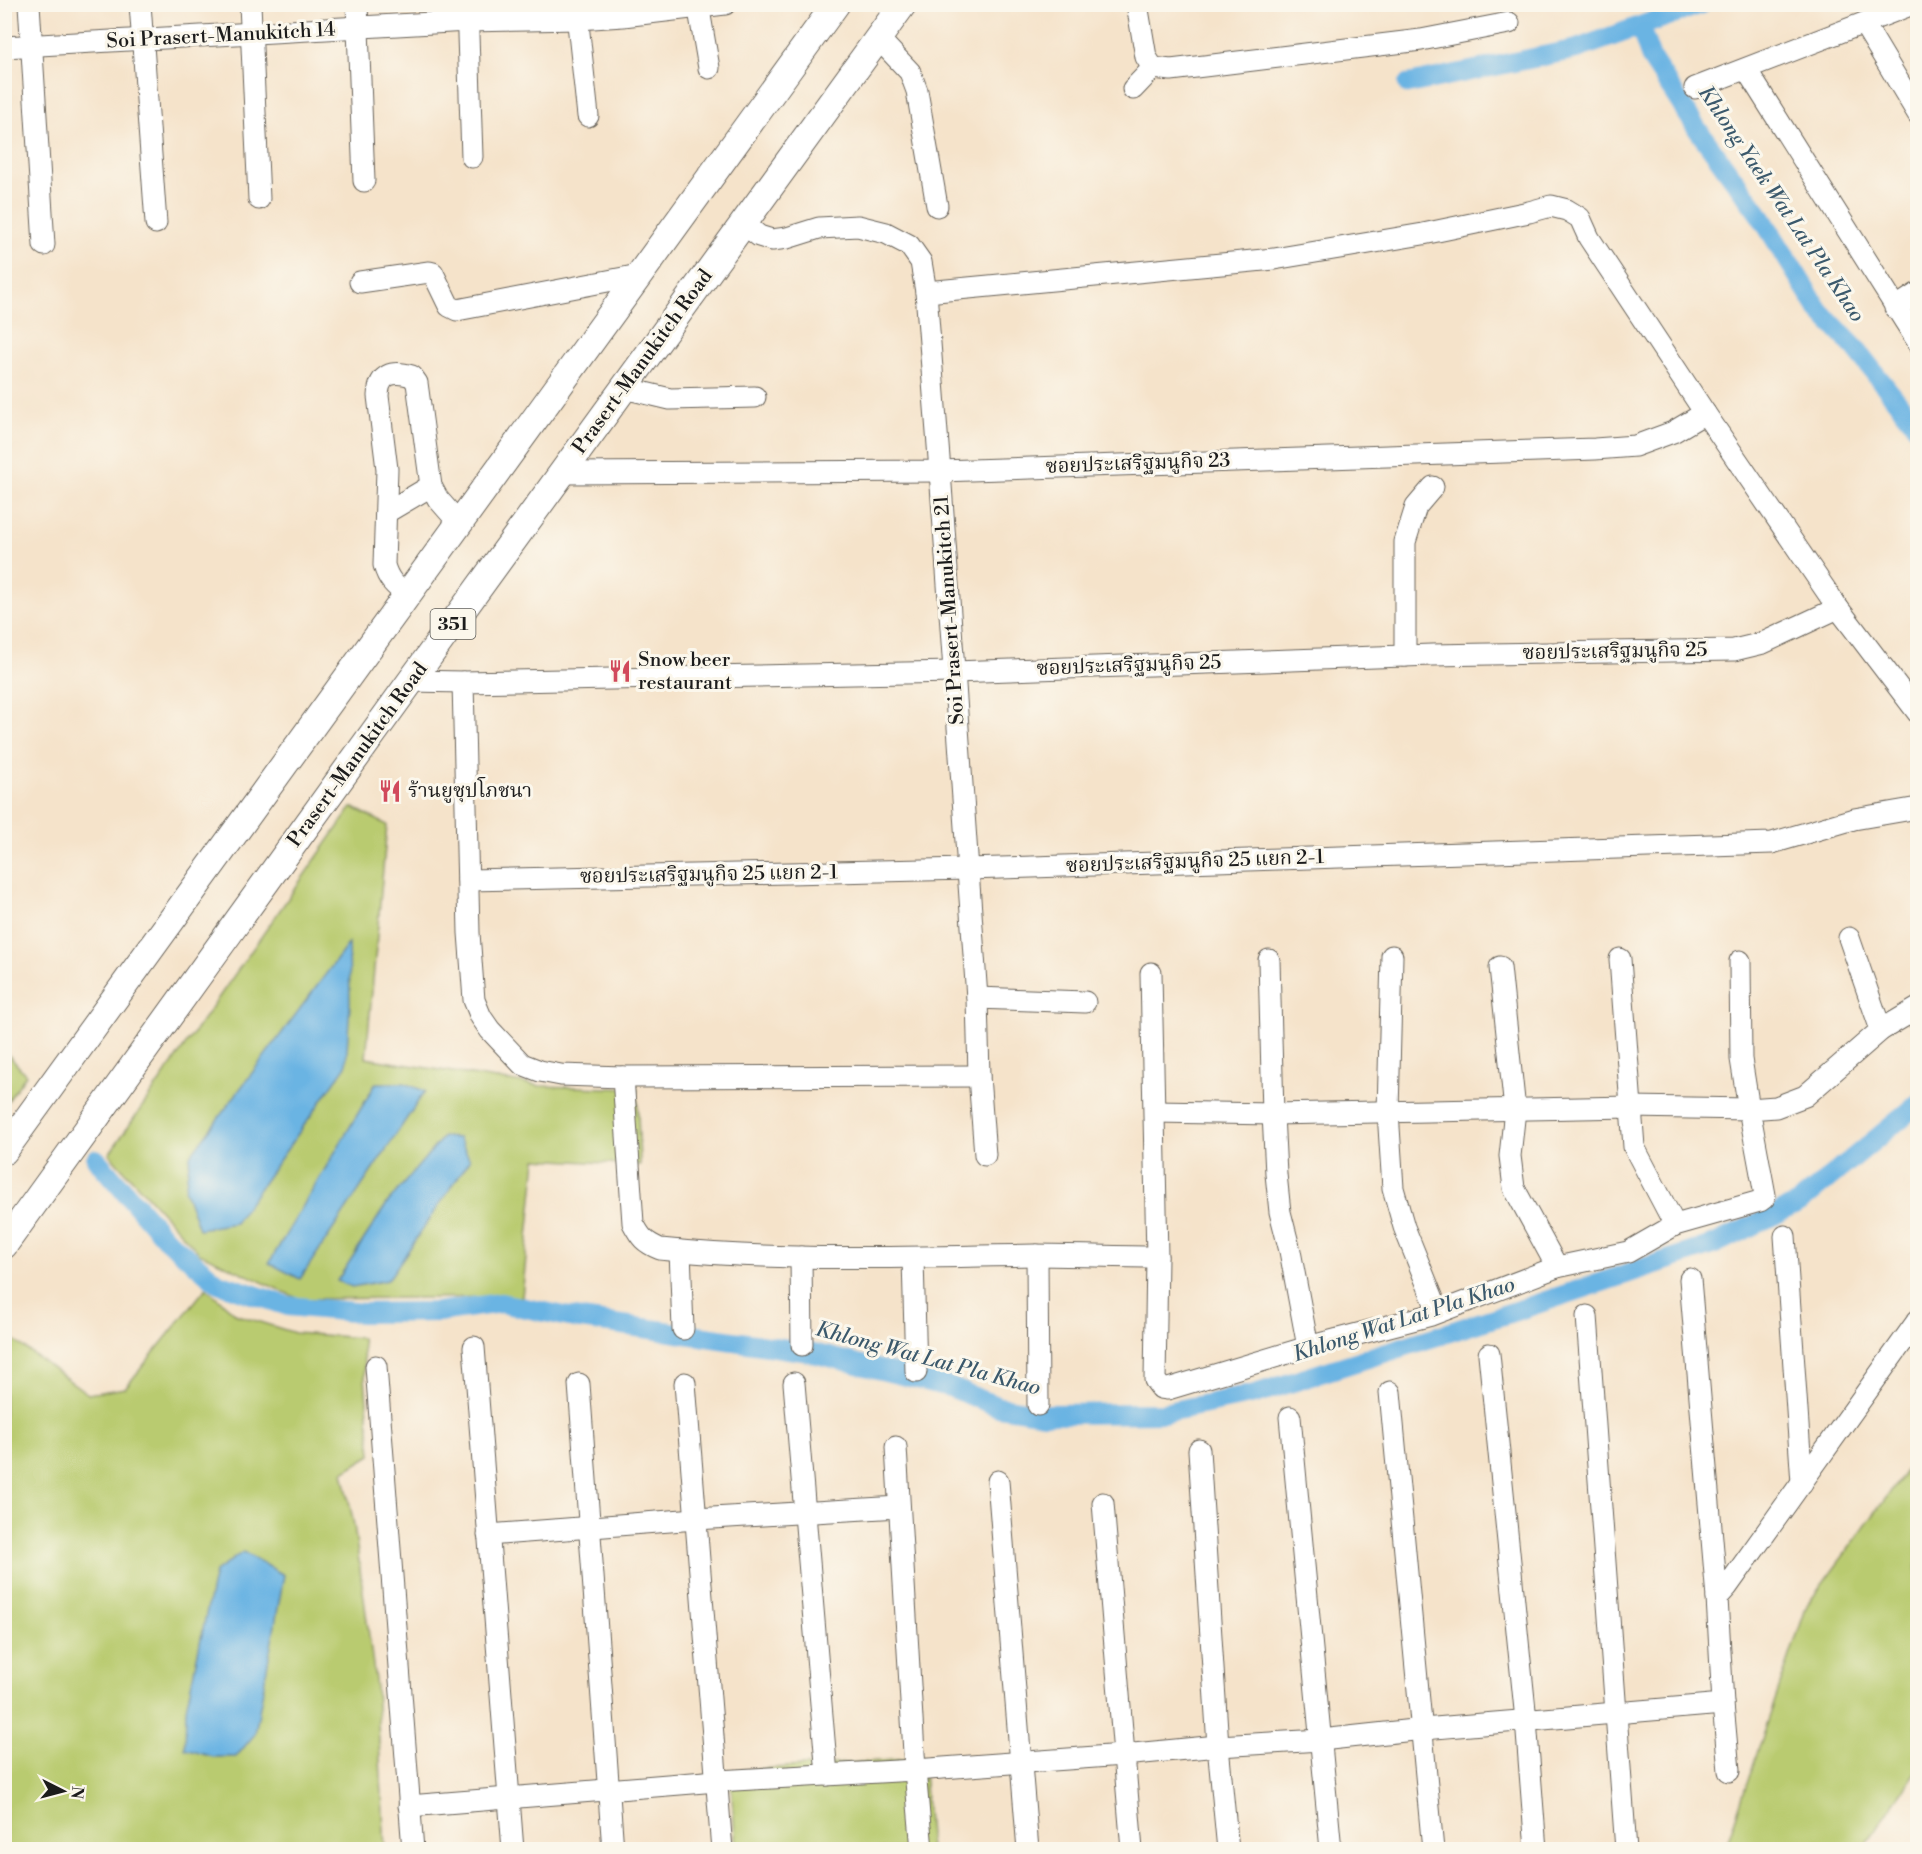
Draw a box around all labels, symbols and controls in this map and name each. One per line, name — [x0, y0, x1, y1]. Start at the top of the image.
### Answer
street label: Soi Prasert-Manukitch 14 — [106, 18, 336, 54]
water label: Khlong Yaek Wat Lat Pla Khao — [1692, 81, 1870, 327]
street label: Prasert-Manukitch Road — [567, 264, 719, 459]
street label: ซอยประเสริฐมนูกิจ 23 — [1045, 448, 1231, 480]
street label: Soi Prasert-Manukitch 21 — [929, 494, 970, 726]
road number: 351 — [430, 609, 476, 639]
street label: ซอยประเสริฐมนูกิจ 25 — [1522, 638, 1708, 666]
place label: Snow beer restaurant — [638, 648, 732, 696]
street label: ซอยประเสริฐมนูกิจ 25 — [1036, 650, 1222, 682]
street label: Prasert-Manukitch Road — [282, 657, 434, 852]
restaurant icon: Snow beer restaurant — [607, 658, 633, 684]
place label: ร้านยูซุปโภชนา — [408, 776, 532, 804]
restaurant icon: ร้านยูซุปโภชนา — [377, 778, 403, 804]
street label: ซอยประเสริฐมนูกิจ 25 แยก 2-1 — [1065, 845, 1325, 879]
street label: ซอยประเสริฐมนูกิจ 25 แยก 2-1 — [580, 860, 839, 890]
water label: Khlong Wat Lat Pla Khao — [1290, 1272, 1518, 1368]
water label: Khlong Wat Lat Pla Khao — [813, 1316, 1043, 1402]
north arrow — [33, 1761, 93, 1821]
text: N — [66, 1785, 88, 1800]

